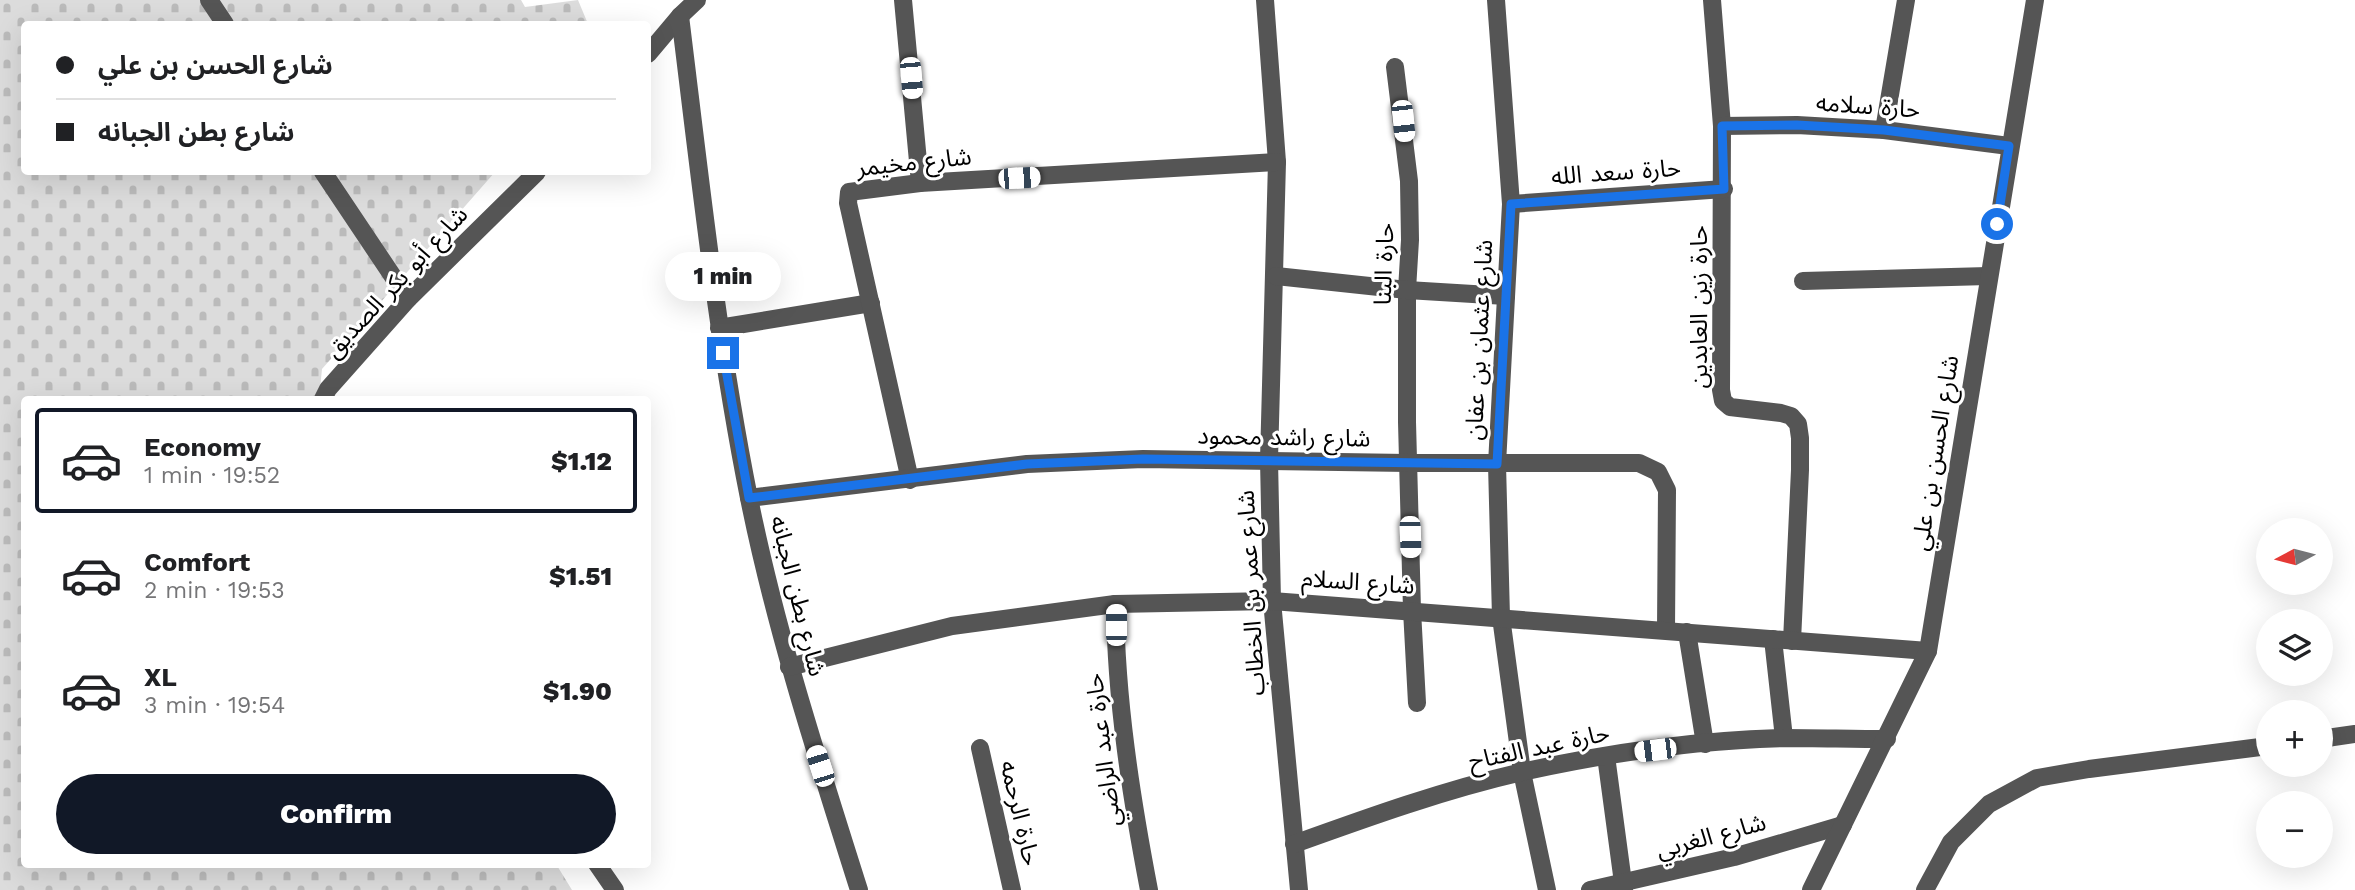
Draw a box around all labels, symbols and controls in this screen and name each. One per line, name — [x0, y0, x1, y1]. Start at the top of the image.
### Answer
text: شارع الحسن بن علي — [98, 50, 333, 80]
car — [899, 56, 924, 100]
street label: حارة سلامه — [1815, 88, 1921, 124]
car — [1391, 99, 1416, 143]
text: شارع بطن الجبانه — [98, 117, 294, 147]
street label: شارع مخيمر — [854, 142, 973, 185]
street label: حارة سعد الله — [1550, 154, 1682, 190]
car — [998, 166, 1041, 190]
street label: شارع أبو بكر الصديق — [317, 199, 476, 366]
route start — [1981, 208, 2013, 240]
street label: حارة البنا — [1369, 222, 1399, 306]
street label: حارة زين العابدين — [1685, 225, 1713, 389]
street label: شارع عثمان بن عفان — [1460, 239, 1501, 441]
callout: 1 min — [665, 252, 781, 300]
text: 1 min — [693, 263, 753, 290]
route end — [707, 337, 739, 369]
street label: شارع الحسن بن علي — [1906, 353, 1969, 553]
street label: شارع راشد محمود — [1197, 421, 1371, 456]
icon: car — [60, 429, 123, 492]
text: Economy — [144, 432, 261, 462]
text: $1.12 — [551, 446, 612, 476]
text: 1 min · 19:52 — [144, 462, 280, 489]
street label: شارع عمر بن الخطاب — [1232, 489, 1273, 697]
street label: شارع بطن الجبانه — [762, 513, 832, 680]
car — [1399, 516, 1422, 558]
north arrow — [2256, 518, 2333, 595]
map controls — [2256, 518, 2333, 868]
icon: car — [60, 544, 123, 607]
text: Comfort — [144, 547, 250, 577]
text: $1.51 — [549, 561, 612, 591]
street label: شارع السلام — [1300, 564, 1415, 604]
text: 2 min · 19:53 — [144, 577, 285, 604]
car — [1106, 604, 1127, 646]
button: layers — [2256, 609, 2333, 686]
icon: car — [60, 659, 123, 722]
text: XL — [144, 662, 177, 692]
street label: حارة عبد الراضي — [1080, 671, 1131, 828]
text: $1.90 — [543, 676, 612, 706]
text: 3 min · 19:54 — [144, 692, 285, 719]
button: + — [2256, 700, 2333, 777]
street label: حارة عبد الفتاح — [1466, 718, 1613, 779]
car — [1633, 737, 1678, 763]
car — [804, 743, 837, 789]
street label: حارة الرحمه — [994, 758, 1046, 868]
button: Confirm — [56, 774, 616, 854]
button: − — [2256, 791, 2333, 868]
street label: شارع الغربي — [1653, 808, 1770, 868]

